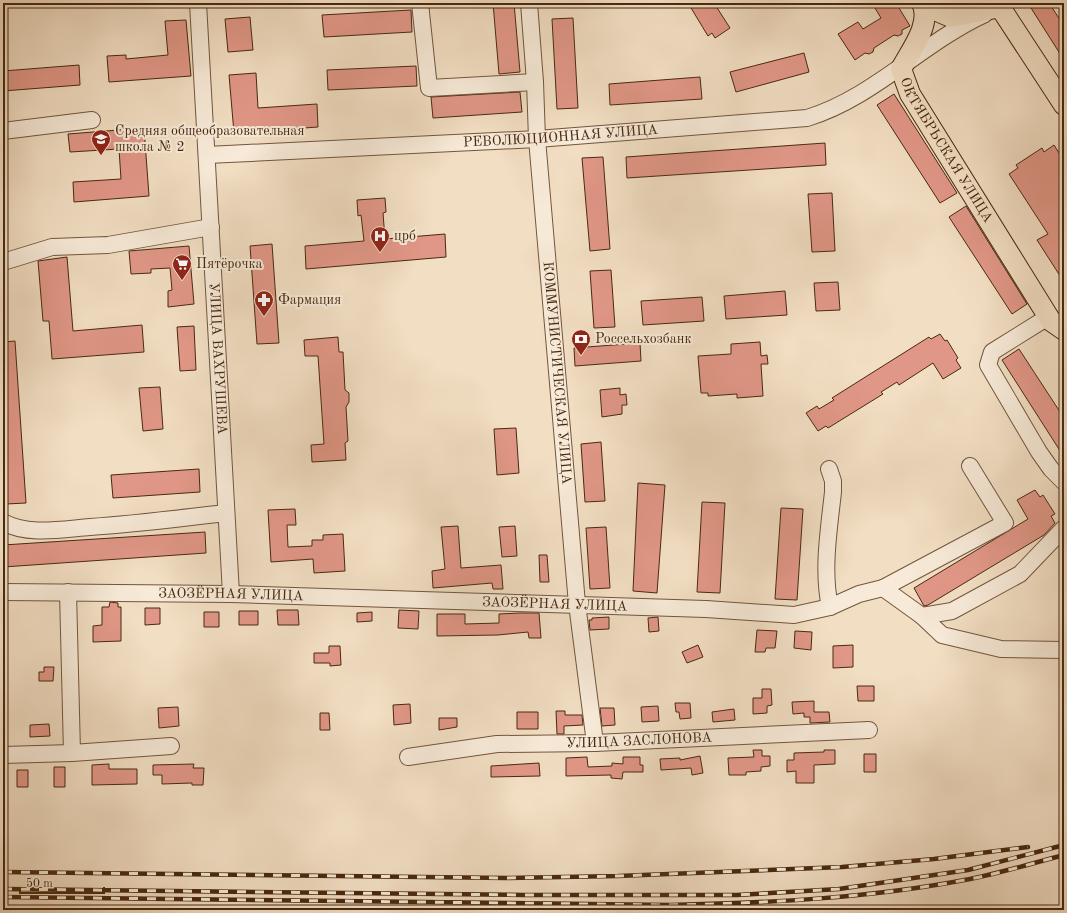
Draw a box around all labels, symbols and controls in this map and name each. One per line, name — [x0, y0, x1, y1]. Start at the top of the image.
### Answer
street label: ОКТЯБРЬСКАЯ УЛИЦА — [898, 75, 995, 226]
street label: РЕВОЛЮЦИОННАЯ УЛИЦА — [463, 123, 659, 150]
place label: Средняя общеобразовательная школа № 2 — [115, 124, 305, 154]
school or university icon: Средняя общеобразовательная школа № 2 — [90, 128, 112, 156]
hospital icon: црб — [369, 225, 391, 253]
place label: црб — [394, 229, 416, 243]
supermarket icon: Пятёрочка — [171, 253, 193, 281]
place label: Пятёрочка — [196, 257, 263, 271]
street label: КОММУНИСТИЧЕСКАЯ УЛИЦА — [541, 261, 574, 485]
street label: УЛИЦА ВАХРУШЕВА — [207, 282, 229, 435]
pharmacy icon: Фармация — [253, 289, 275, 317]
place label: Фармация — [278, 293, 341, 307]
bank icon: Россельхозбанк — [570, 328, 592, 356]
place label: Россельхозбанк — [595, 332, 691, 346]
street label: ЗАОЗЁРНАЯ УЛИЦА — [158, 584, 304, 603]
street label: ЗАОЗЁРНАЯ УЛИЦА — [482, 593, 628, 614]
street label: УЛИЦА ЗАСЛОНОВА — [566, 730, 713, 750]
scale bar — [20, 869, 104, 895]
text: 50 m — [26, 877, 53, 890]

